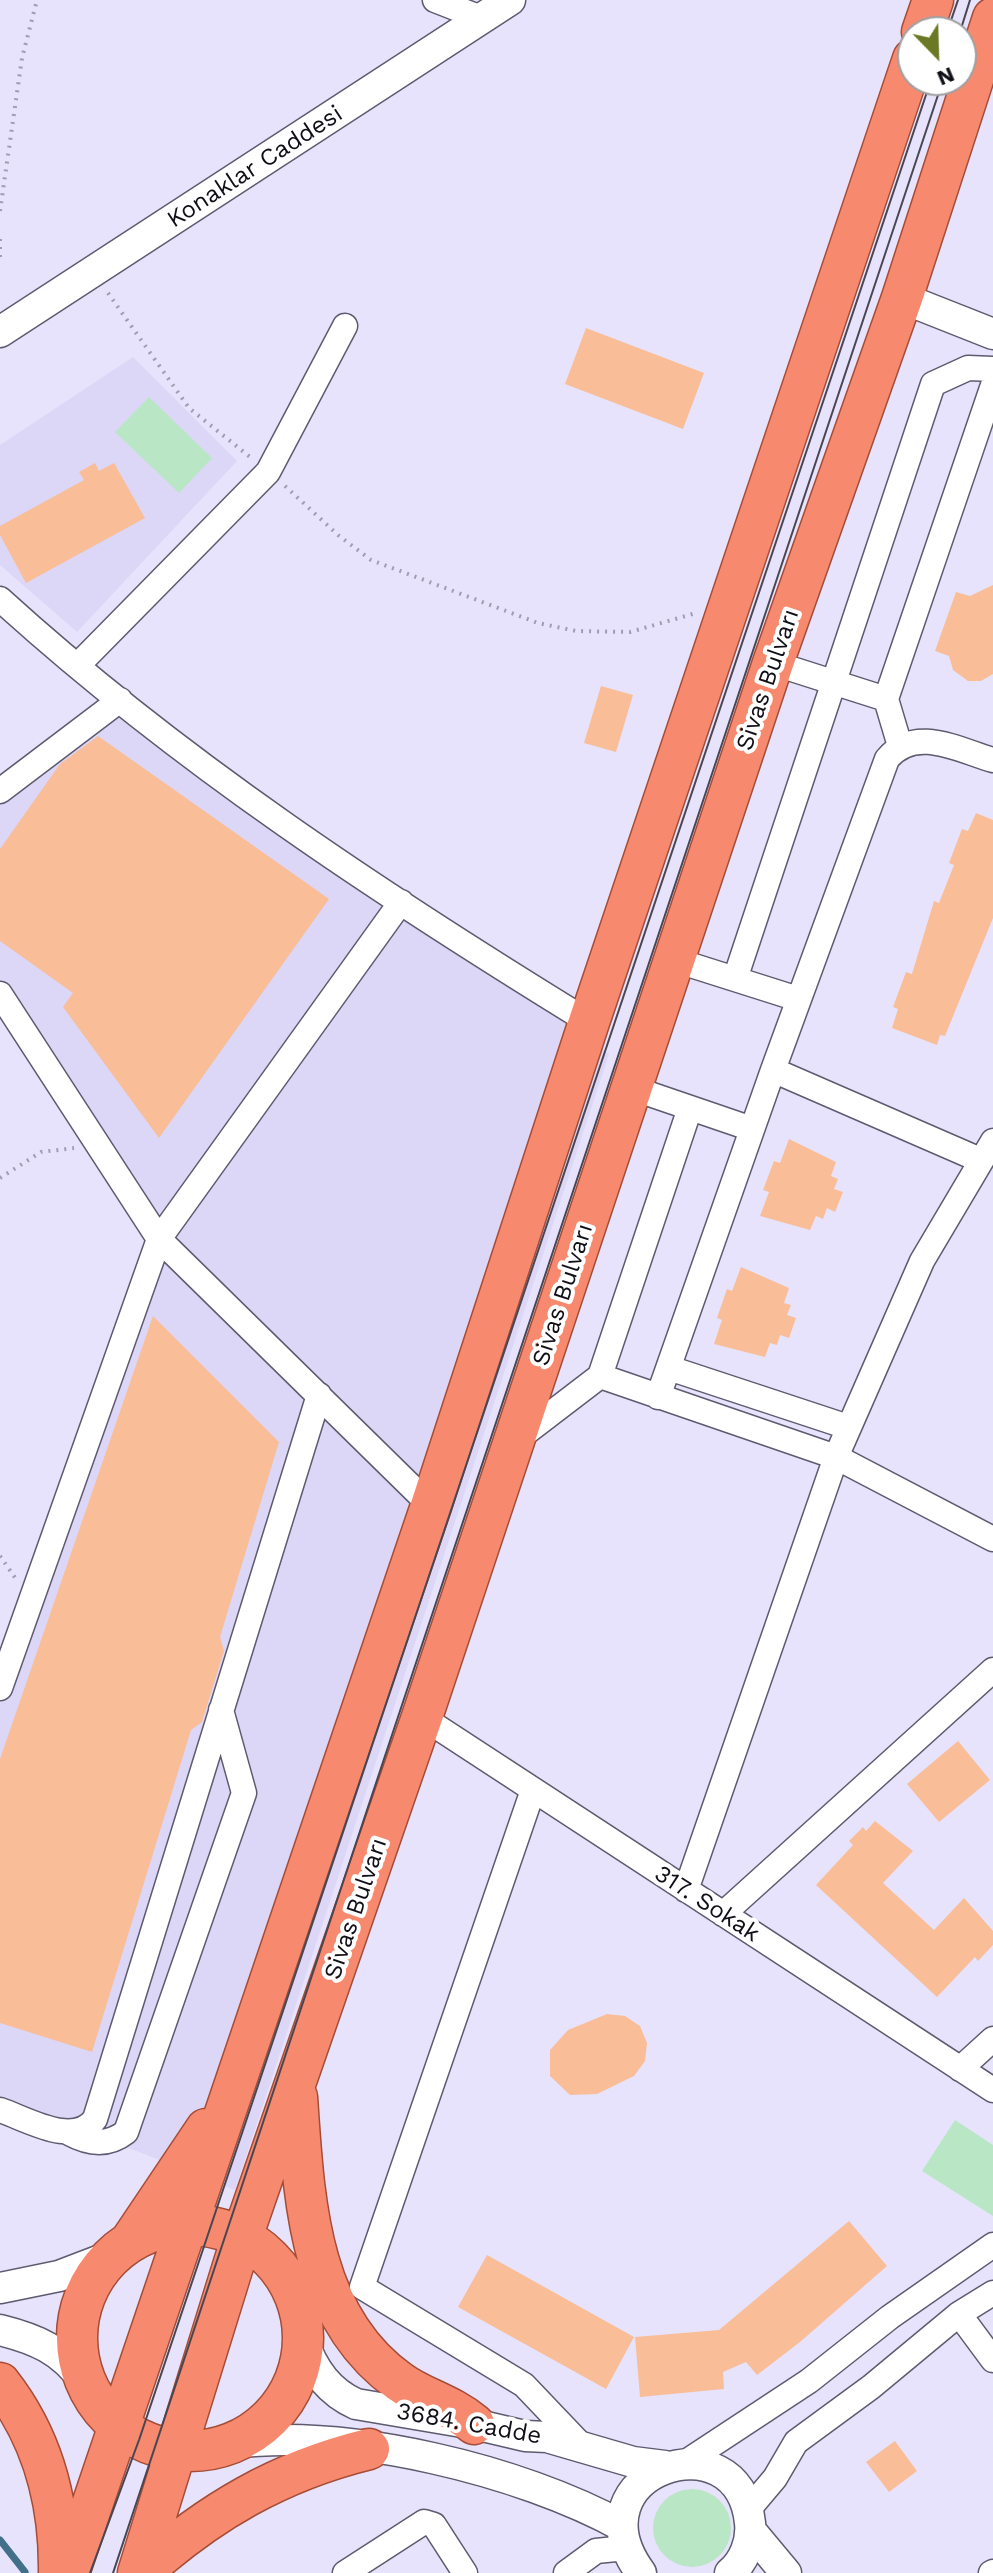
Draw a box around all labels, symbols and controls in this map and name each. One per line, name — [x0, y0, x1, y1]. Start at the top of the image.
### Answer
north arrow — [897, 16, 977, 96]
text: N — [933, 62, 958, 91]
street label: Konaklar Caddesi — [162, 100, 348, 234]
street label: Sivas Bulvarı — [730, 606, 806, 754]
street label: Sivas Bulvarı — [527, 1220, 599, 1370]
street label: Sivas Bulvarı — [318, 1835, 394, 1983]
street label: 317. Sokak — [649, 1859, 765, 1949]
street label: 3684. Cadde — [394, 2397, 544, 2451]

